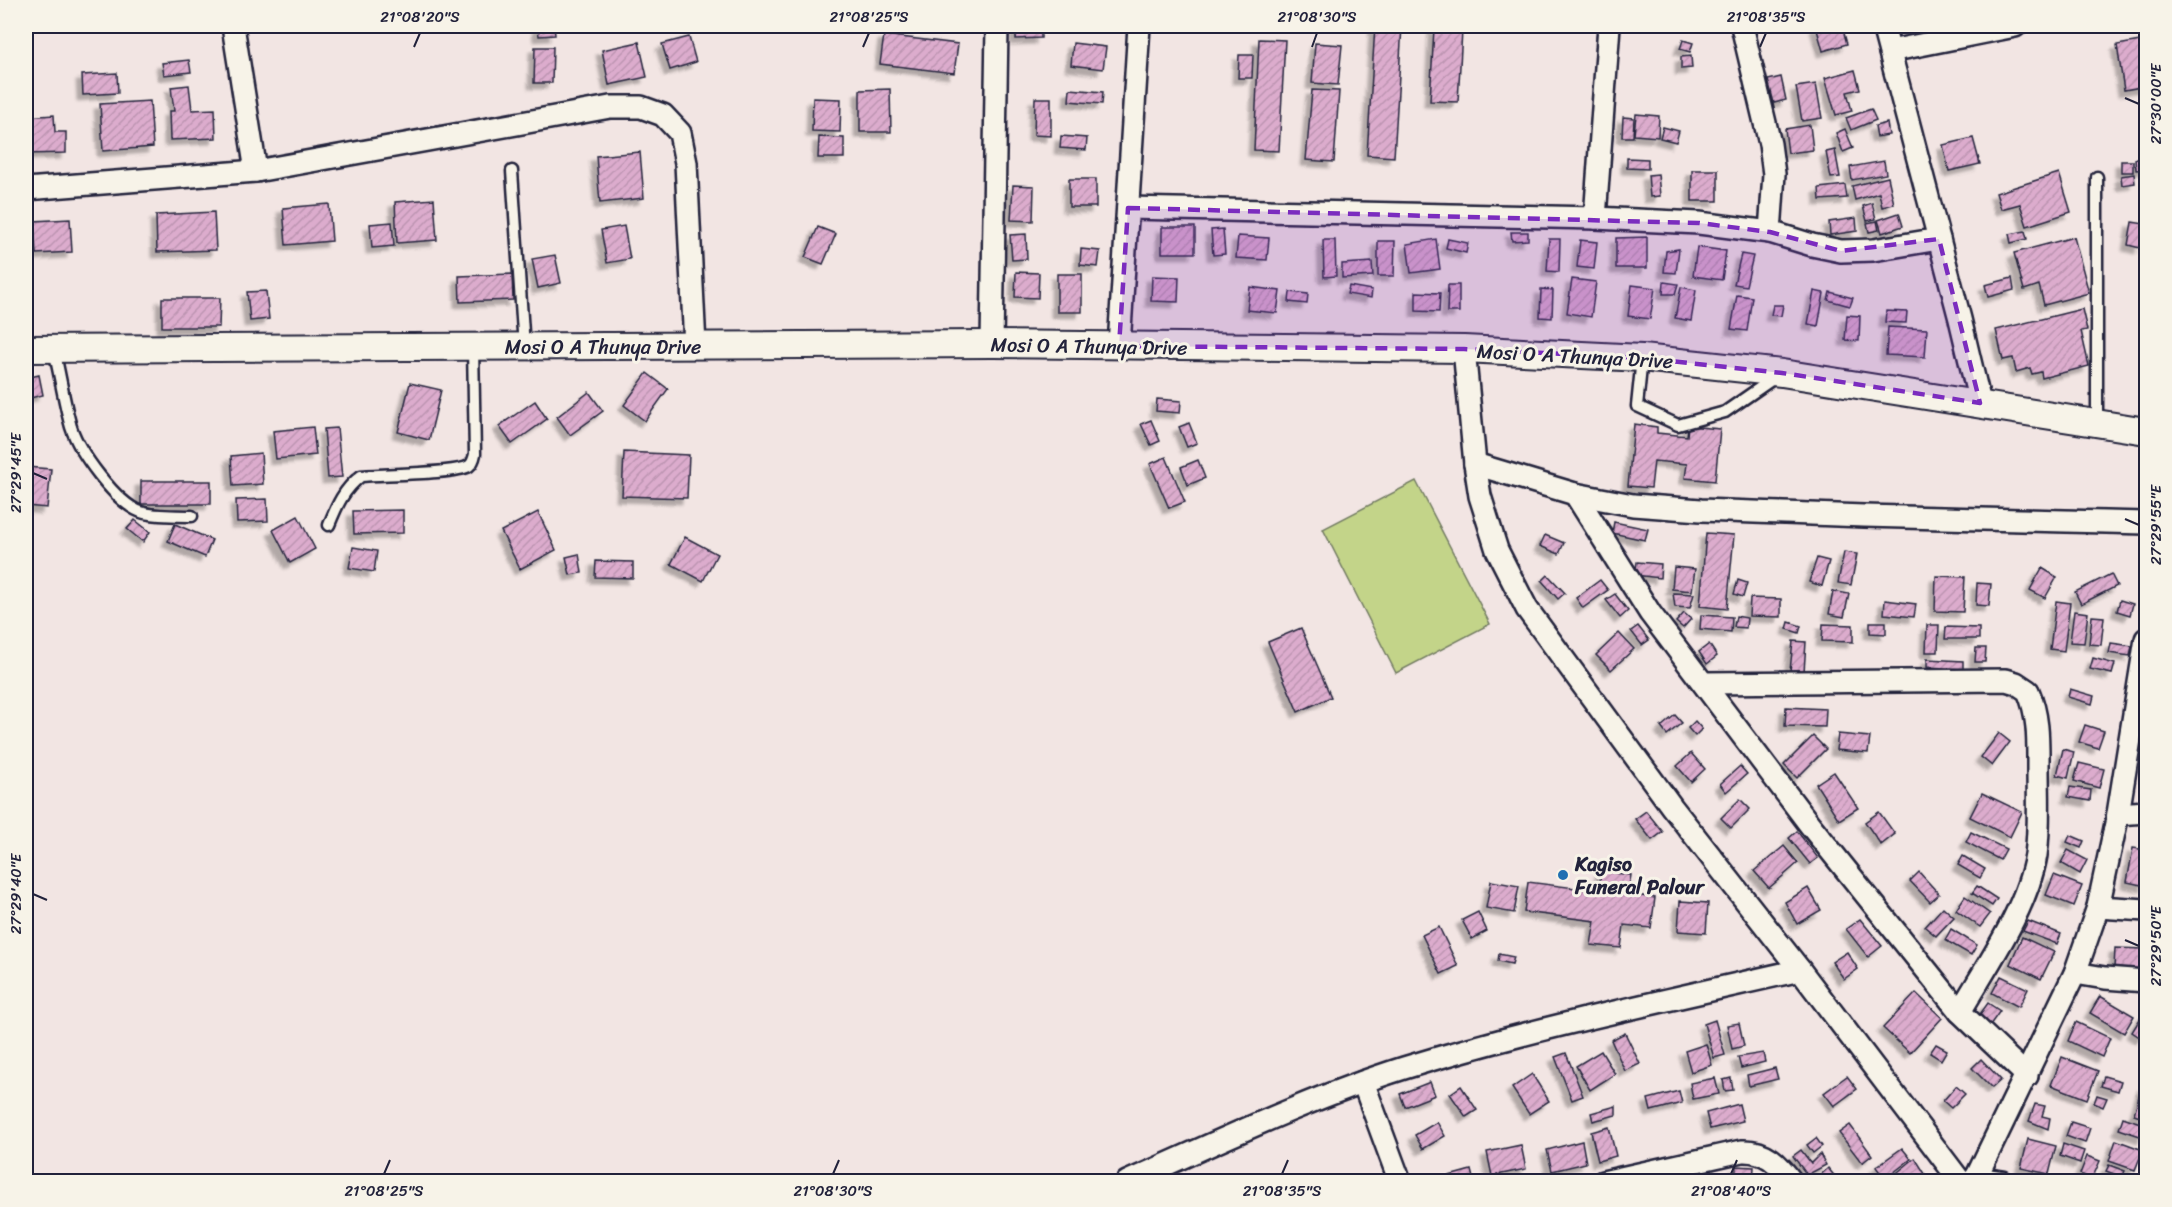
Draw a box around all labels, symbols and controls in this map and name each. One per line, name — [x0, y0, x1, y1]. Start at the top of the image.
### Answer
text: 21°08'20"S — [380, 4, 460, 30]
text: 21°08'25"S — [829, 4, 909, 30]
text: 21°08'30"S — [1278, 4, 1357, 30]
text: 21°08'35"S — [1727, 4, 1806, 30]
text: 27°30'00"E — [2143, 62, 2169, 144]
street label: Mosi O A Thunya Drive — [990, 327, 1188, 366]
street label: Mosi O A Thunya Drive — [505, 330, 701, 365]
street label: Mosi O A Thunya Drive — [1476, 334, 1674, 379]
text: 27°29'45"E — [3, 431, 29, 513]
text: 27°29'55"E — [2143, 483, 2169, 565]
place label: Kagiso Funeral Palour — [1574, 847, 1706, 905]
text: 27°29'40"E — [3, 852, 29, 934]
marker: Kagiso Funeral Palour — [1556, 868, 1570, 882]
text: 27°29'50"E — [2143, 904, 2169, 986]
text: 21°08'25"S — [344, 1178, 424, 1204]
text: 21°08'30"S — [794, 1178, 873, 1204]
text: 21°08'35"S — [1243, 1178, 1322, 1204]
text: 21°08'40"S — [1691, 1178, 1772, 1204]

